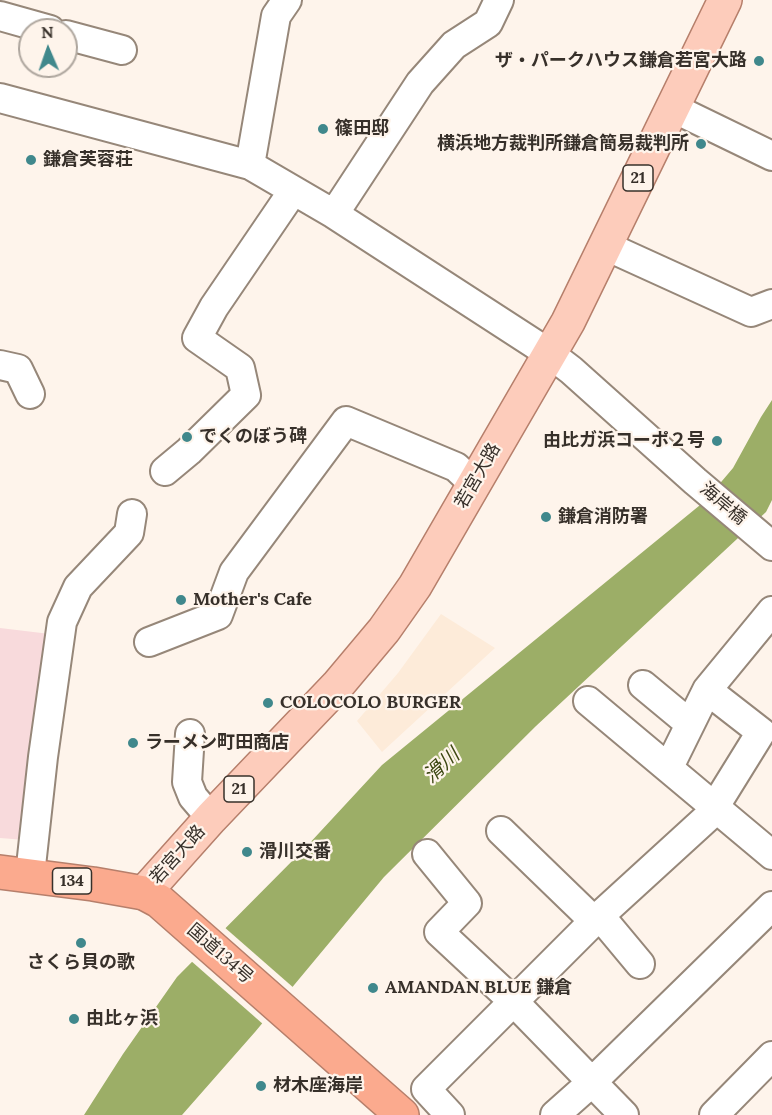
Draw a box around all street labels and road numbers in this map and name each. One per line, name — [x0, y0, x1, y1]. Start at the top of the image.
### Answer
road number: 21 — [623, 165, 653, 191]
street label: 若宮大路 — [451, 439, 505, 513]
street label: 海岸橋 — [695, 478, 751, 530]
road number: 21 — [224, 776, 254, 802]
street label: 若宮大路 — [146, 821, 210, 889]
road number: 134 — [52, 868, 92, 894]
street label: 国道134号 — [183, 919, 257, 989]

